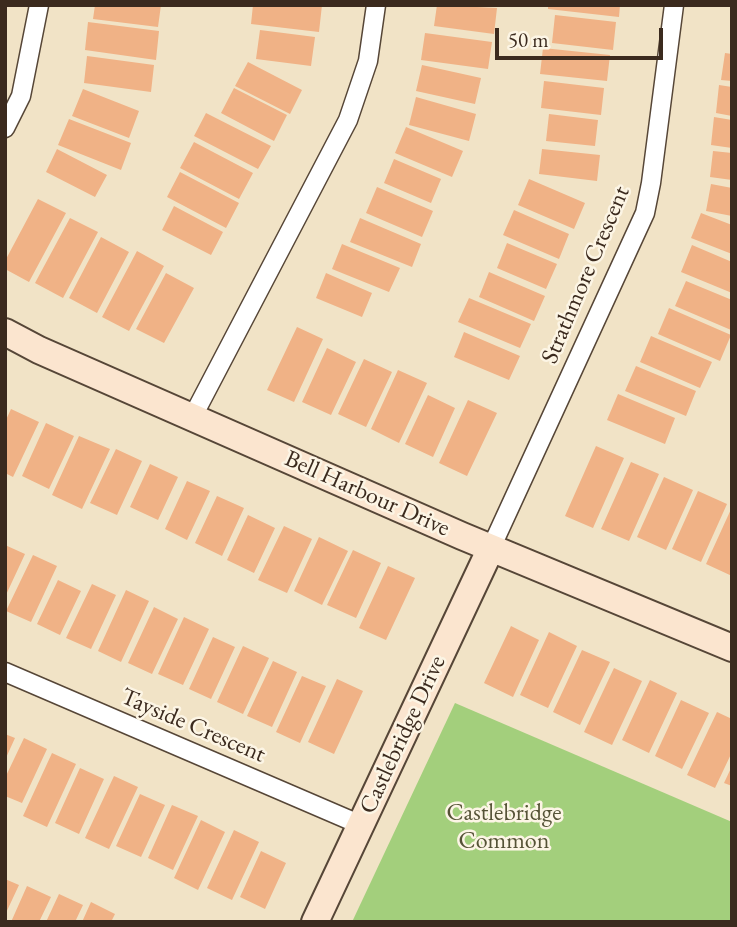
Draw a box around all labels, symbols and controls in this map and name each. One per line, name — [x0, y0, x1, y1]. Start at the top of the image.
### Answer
scale bar — [499, 14, 667, 58]
text: 50 m — [508, 26, 549, 53]
street label: Strathmore Crescent — [536, 182, 636, 368]
street label: Bell Harbour Drive — [280, 445, 454, 543]
street label: Castlebridge Drive — [354, 651, 452, 819]
street label: Tayside Crescent — [116, 683, 270, 769]
park label: Castlebridge Common — [446, 799, 562, 855]

